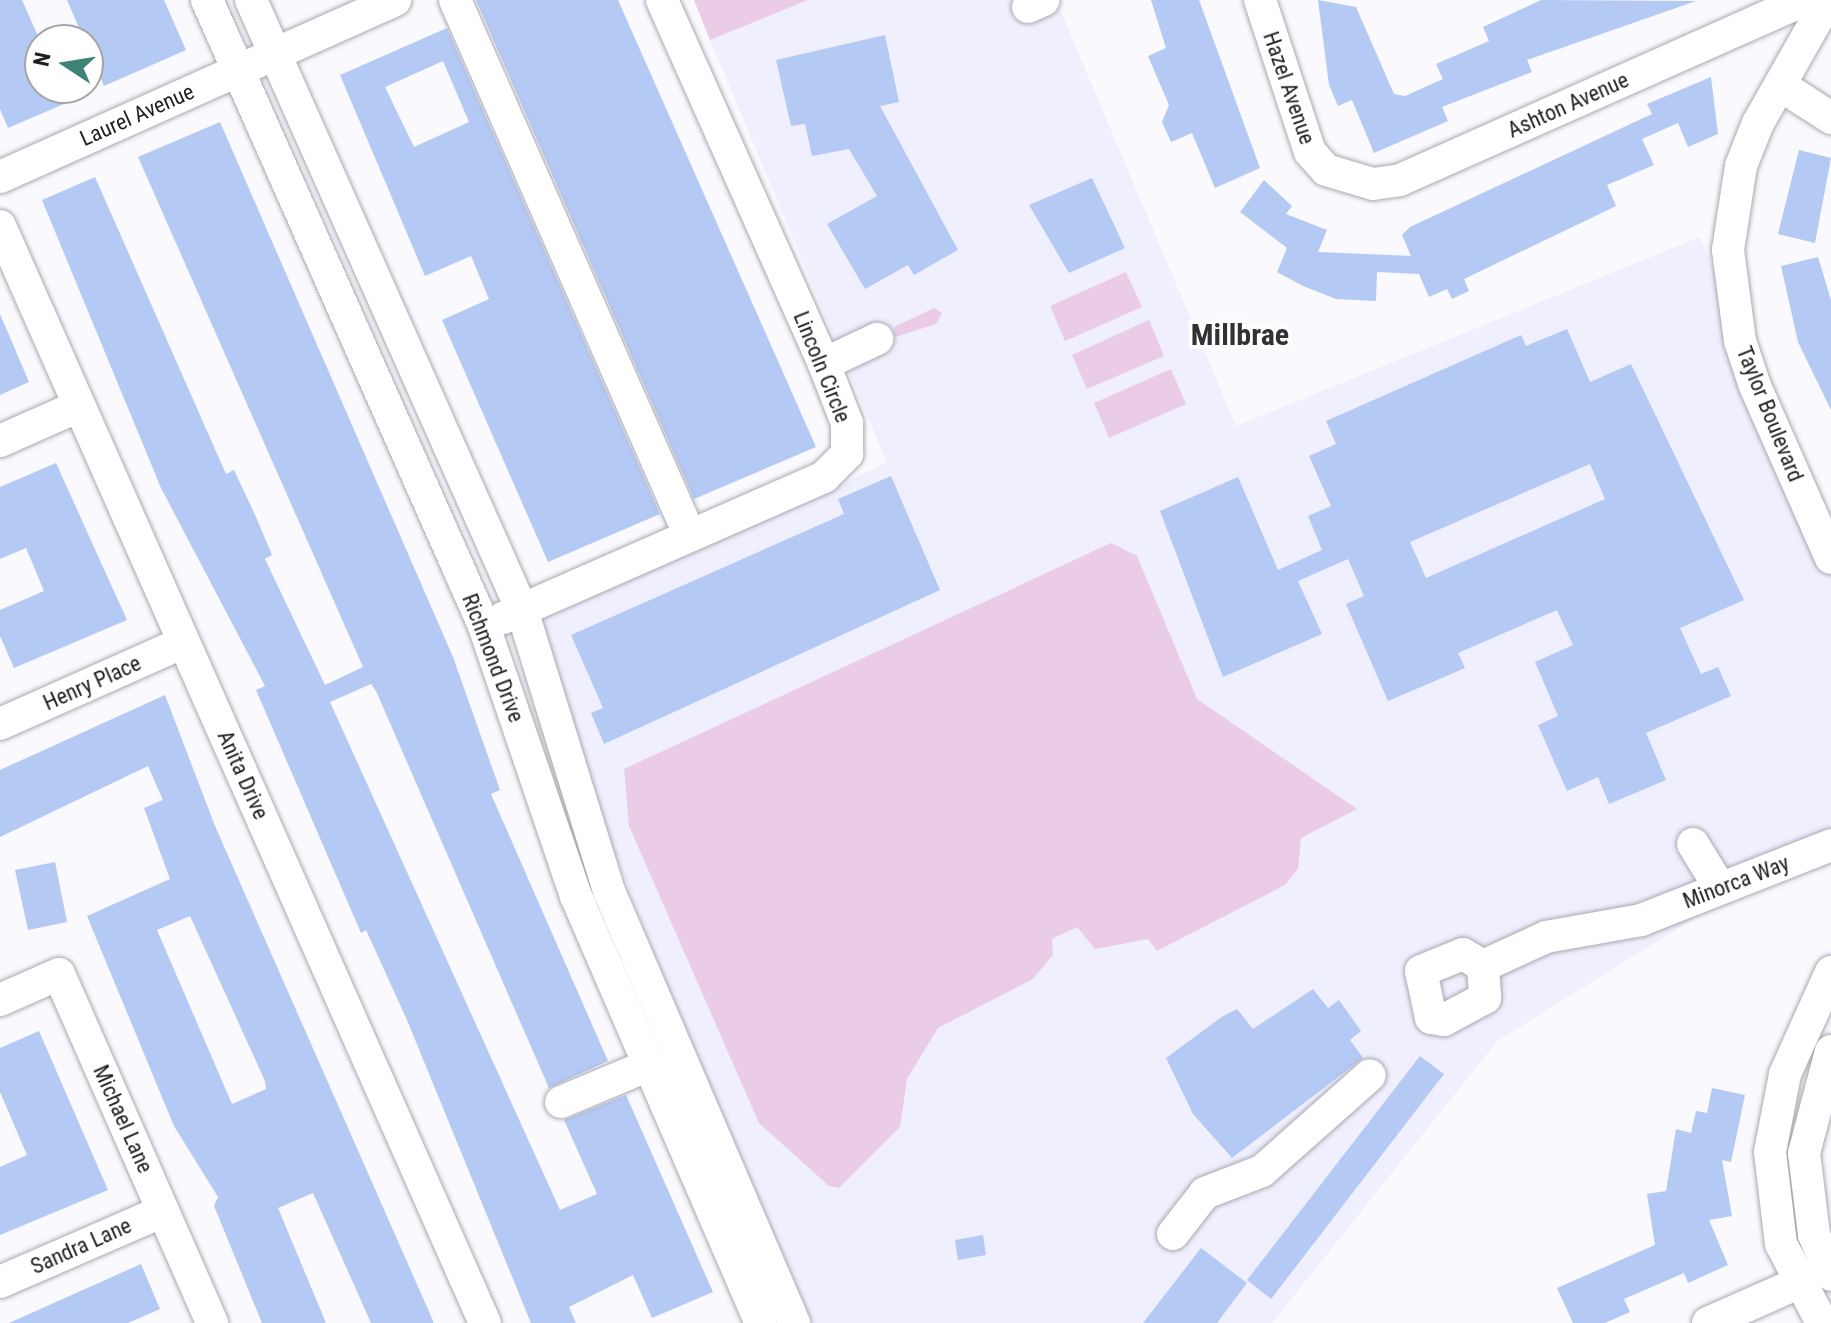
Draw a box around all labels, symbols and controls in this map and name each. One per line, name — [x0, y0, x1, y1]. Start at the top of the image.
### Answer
north arrow — [24, 24, 104, 104]
street label: Hazel Avenue — [1257, 28, 1321, 148]
text: N — [28, 50, 56, 69]
street label: Ashton Avenue — [1503, 67, 1633, 143]
street label: Laurel Avenue — [76, 78, 198, 152]
street label: Lincoln Circle — [788, 308, 856, 426]
district label: Millbrae — [1191, 317, 1289, 353]
street label: Taylor Boulevard — [1731, 342, 1809, 486]
street label: Richmond Drive — [456, 590, 530, 726]
street label: Henry Place — [39, 650, 145, 716]
street label: Anita Drive — [212, 727, 274, 823]
street label: Minorca Way — [1679, 850, 1793, 914]
street label: Michael Lane — [87, 1061, 159, 1177]
street label: Sandra Lane — [27, 1212, 135, 1280]

